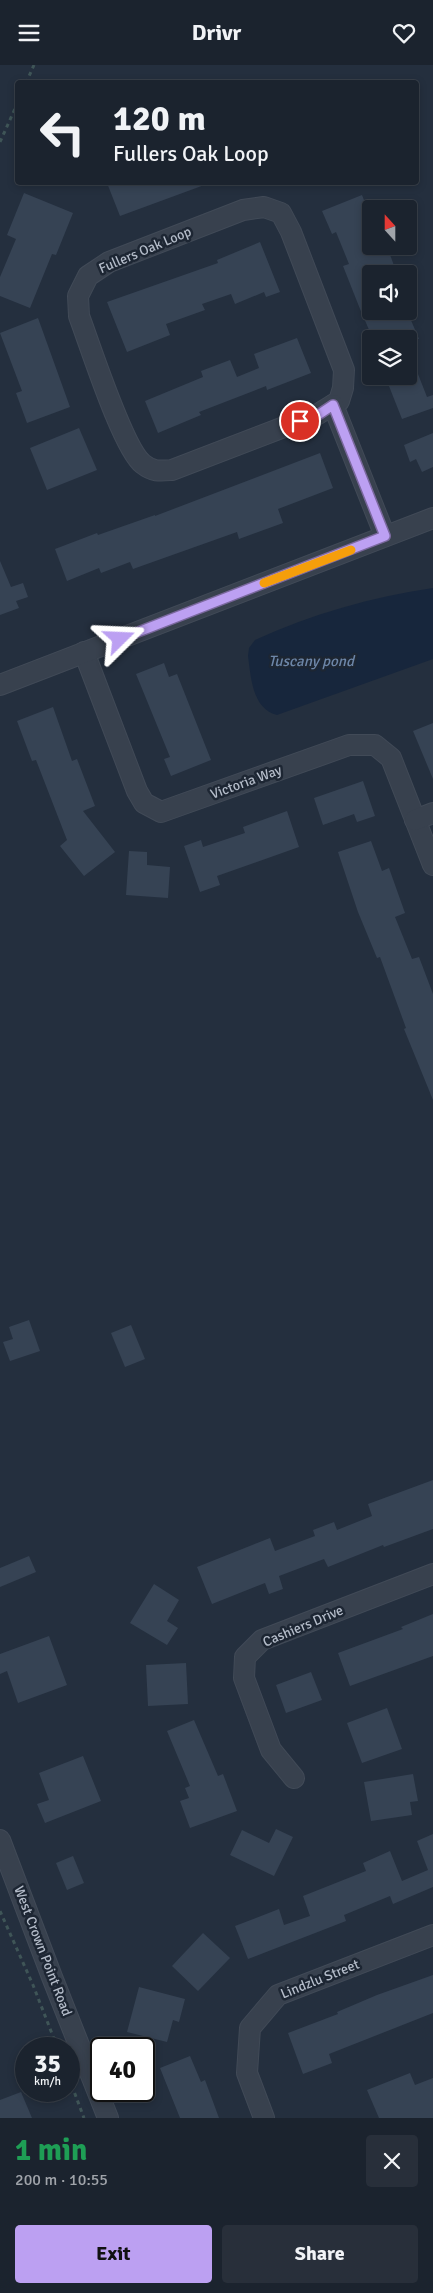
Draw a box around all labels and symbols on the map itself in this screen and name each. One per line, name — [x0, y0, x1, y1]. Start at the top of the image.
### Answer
north arrow — [362, 200, 418, 255]
street label: Fullers Oak Loop — [96, 223, 194, 277]
pin — [279, 400, 321, 442]
position arrow — [93, 612, 145, 664]
water label: Tuscany pond — [268, 652, 356, 670]
street label: Victoria Way — [208, 761, 284, 803]
street label: Cashiers Drive — [260, 1601, 346, 1651]
street label: West Crown Point Road — [10, 1884, 76, 2018]
street label: Lindzlu Street — [278, 1955, 362, 2002]
speed limit sign: 40 — [90, 2037, 155, 2102]

